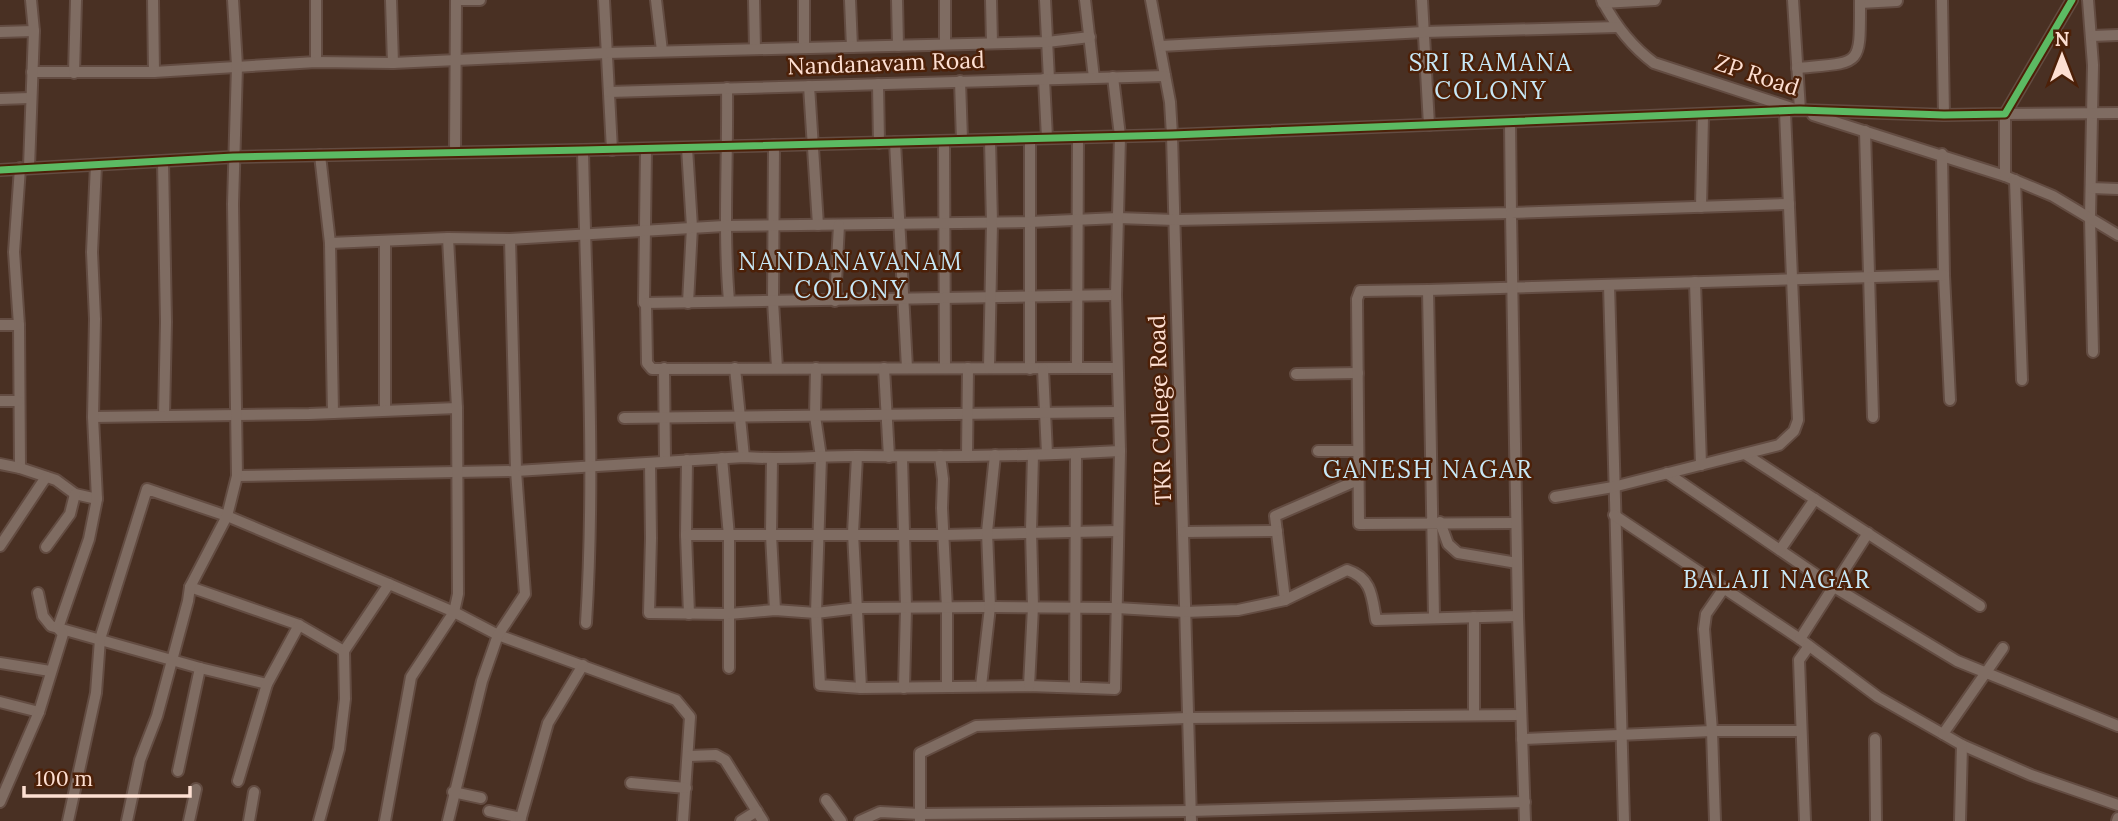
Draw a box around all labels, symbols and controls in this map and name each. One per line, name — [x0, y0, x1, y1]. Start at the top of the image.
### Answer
north arrow — [2027, 21, 2097, 91]
text: N — [2055, 27, 2070, 51]
street label: Nandanavam Road — [787, 45, 985, 80]
district label: SRI RAMANA COLONY — [1409, 47, 1573, 106]
street label: ZP Road — [1711, 47, 1803, 102]
district label: NANDANAVANAM COLONY — [738, 246, 964, 305]
street label: TKR College Road — [1142, 314, 1177, 505]
district label: GANESH NAGAR — [1323, 454, 1533, 485]
district label: BALAJI NAGAR — [1683, 564, 1871, 595]
scale bar — [24, 754, 191, 798]
text: 100 m — [35, 765, 93, 792]

